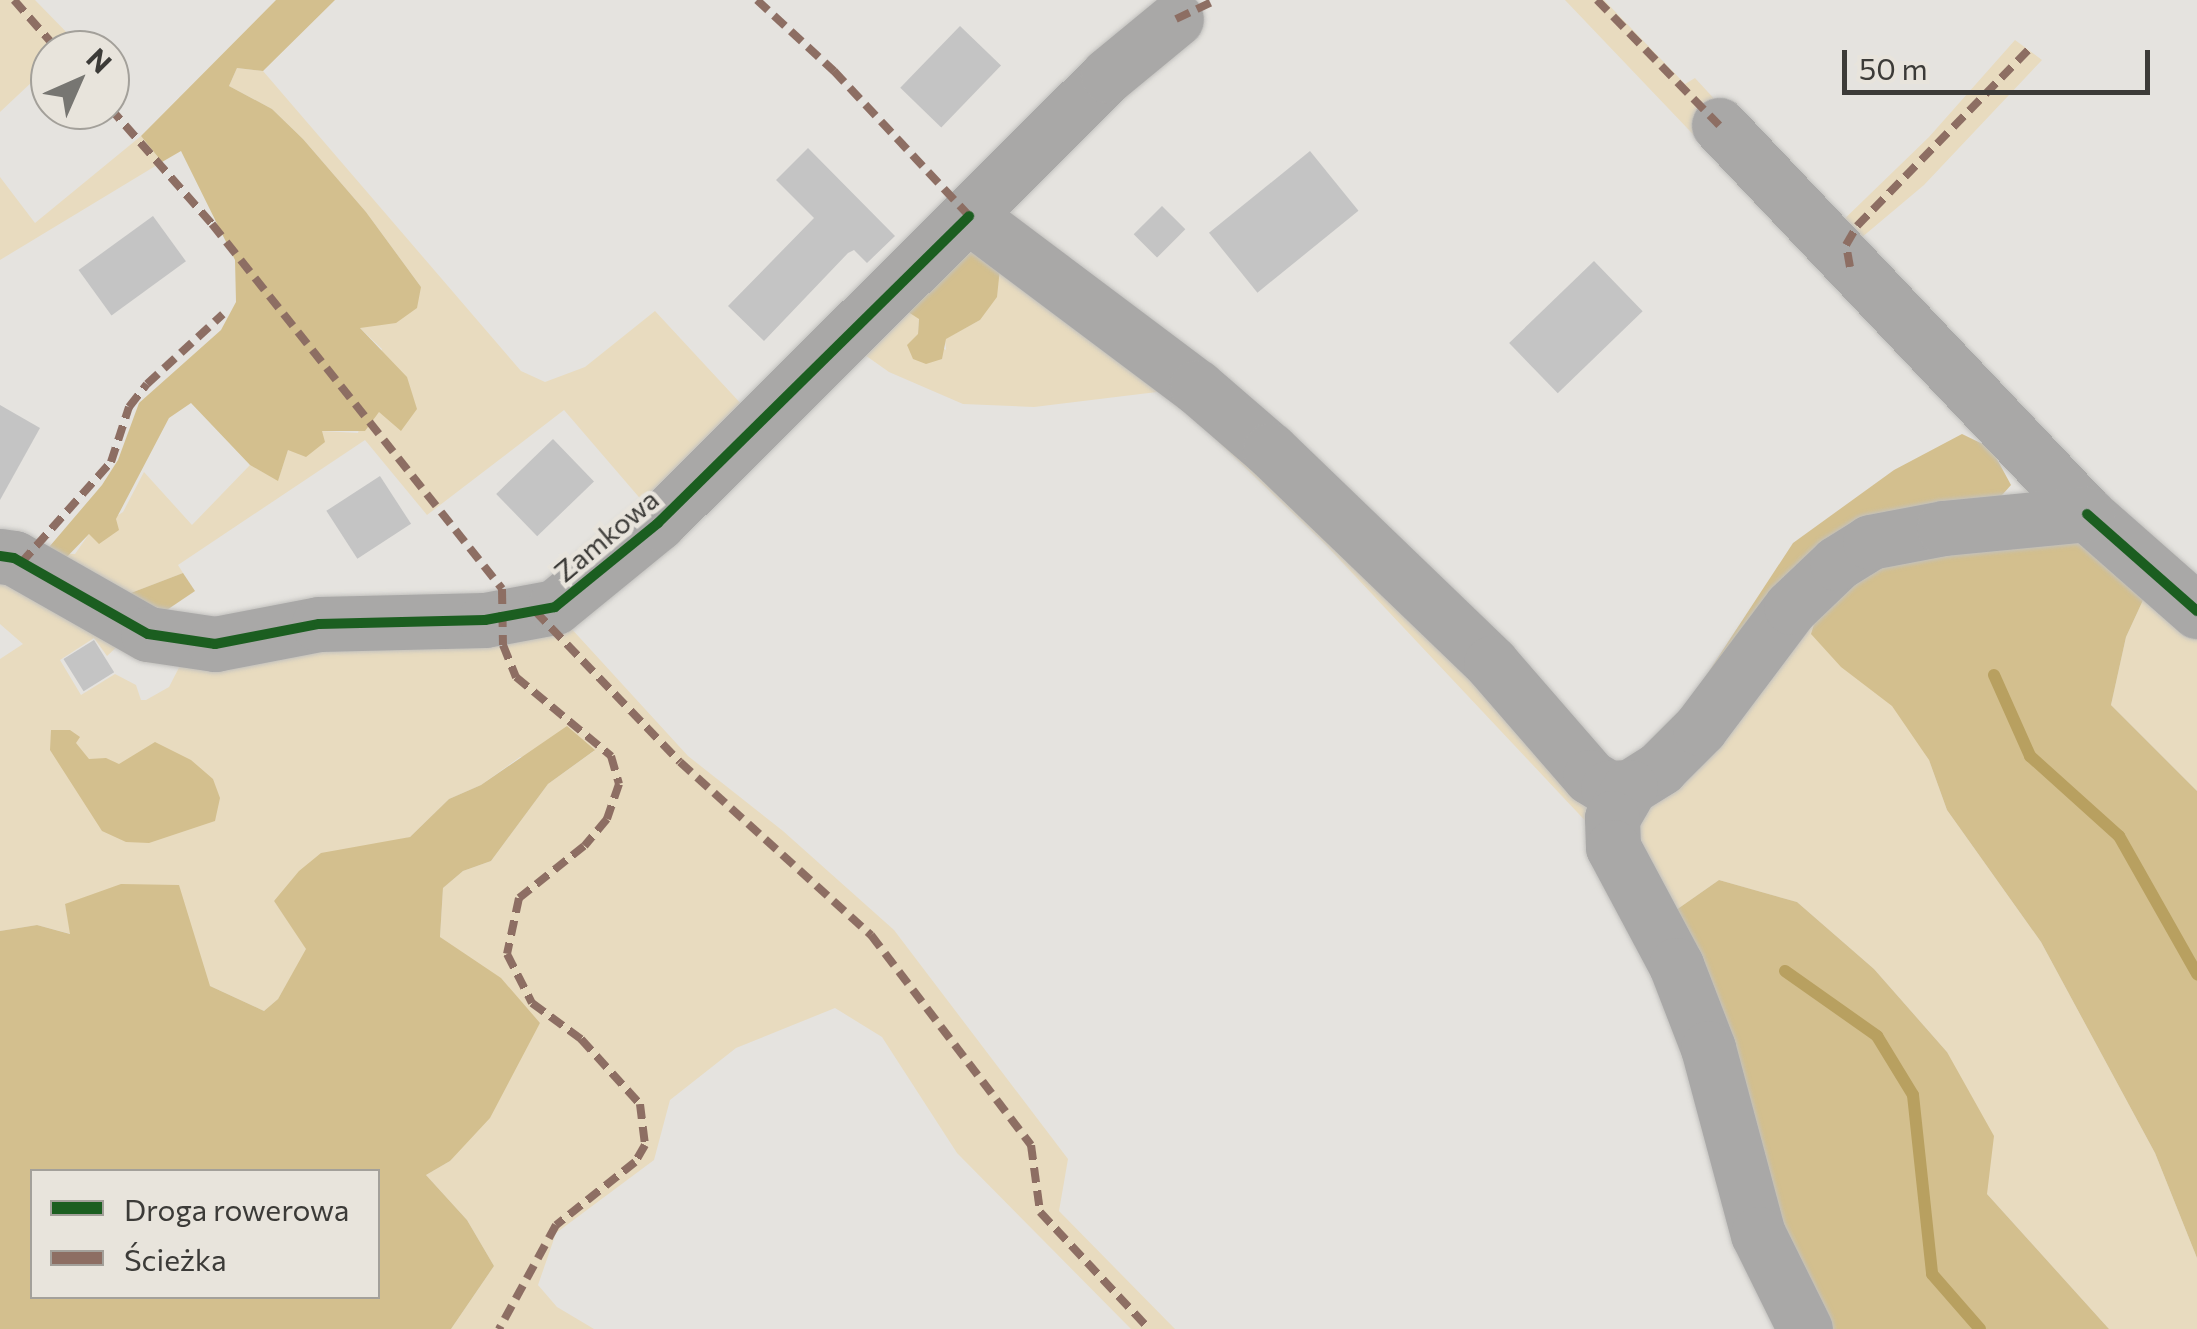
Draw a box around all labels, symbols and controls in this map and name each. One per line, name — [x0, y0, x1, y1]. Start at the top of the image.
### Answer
north arrow — [30, 30, 130, 130]
scale bar — [1847, 30, 2154, 92]
text: N — [80, 41, 119, 80]
text: 50 m — [1859, 49, 1928, 86]
street label: Zamkowa — [547, 482, 665, 588]
legend — [30, 1169, 380, 1299]
text: Droga rowerowa — [124, 1190, 349, 1227]
text: Ścieżka — [124, 1240, 227, 1277]

